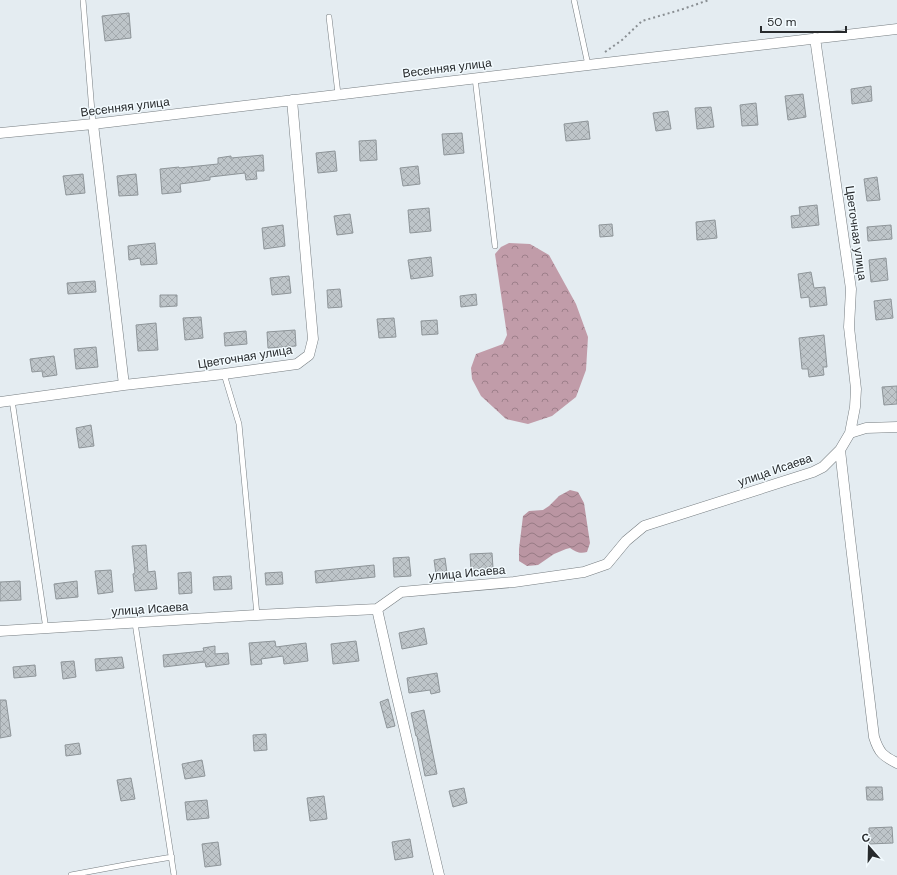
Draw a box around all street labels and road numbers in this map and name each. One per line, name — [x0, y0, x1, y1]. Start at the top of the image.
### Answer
street label: Весенняя улица — [401, 55, 493, 81]
street label: Весенняя улица — [79, 94, 171, 120]
street label: Цветочная улица — [841, 185, 871, 282]
street label: Цветочная улица — [197, 342, 294, 372]
street label: улица Исаева — [736, 450, 814, 490]
street label: улица Исаева — [428, 562, 506, 584]
street label: улица Исаева — [111, 598, 189, 620]

